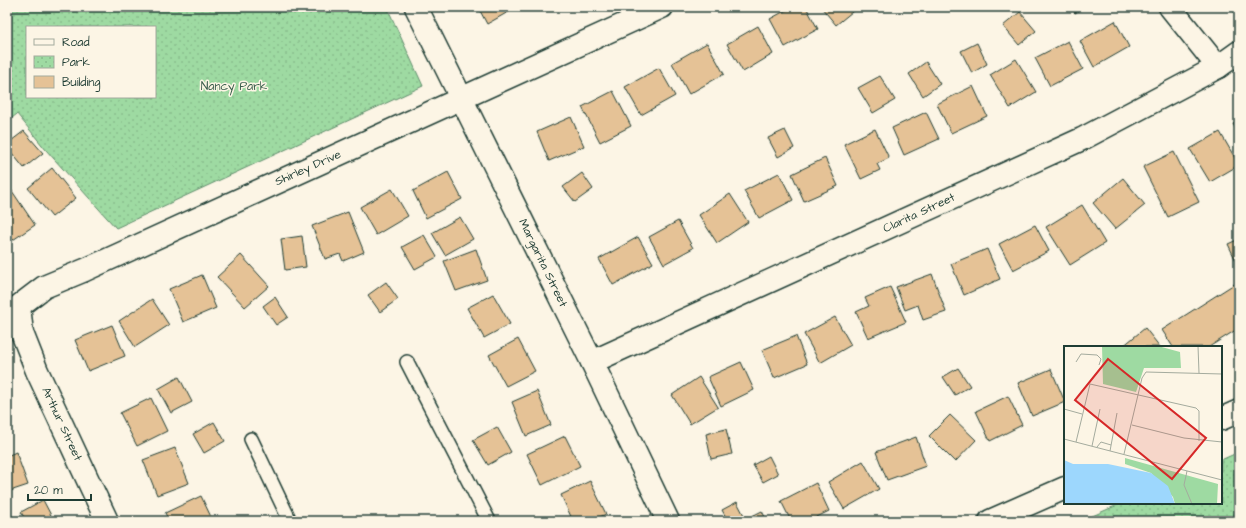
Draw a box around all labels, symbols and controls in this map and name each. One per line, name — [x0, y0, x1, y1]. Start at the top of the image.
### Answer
legend — [26, 26, 156, 98]
text: Road — [62, 34, 90, 51]
text: Park — [62, 54, 90, 71]
text: Building — [62, 74, 100, 92]
park label: Nancy Park — [201, 78, 268, 96]
street label: Shirley Drive — [272, 146, 345, 191]
street label: Clarita Street — [880, 189, 958, 237]
street label: Margarita Street — [513, 216, 572, 311]
inset map — [1064, 346, 1222, 504]
street label: Arthur Street — [37, 384, 87, 464]
scale bar — [28, 476, 91, 502]
text: 20 m — [34, 482, 63, 499]

